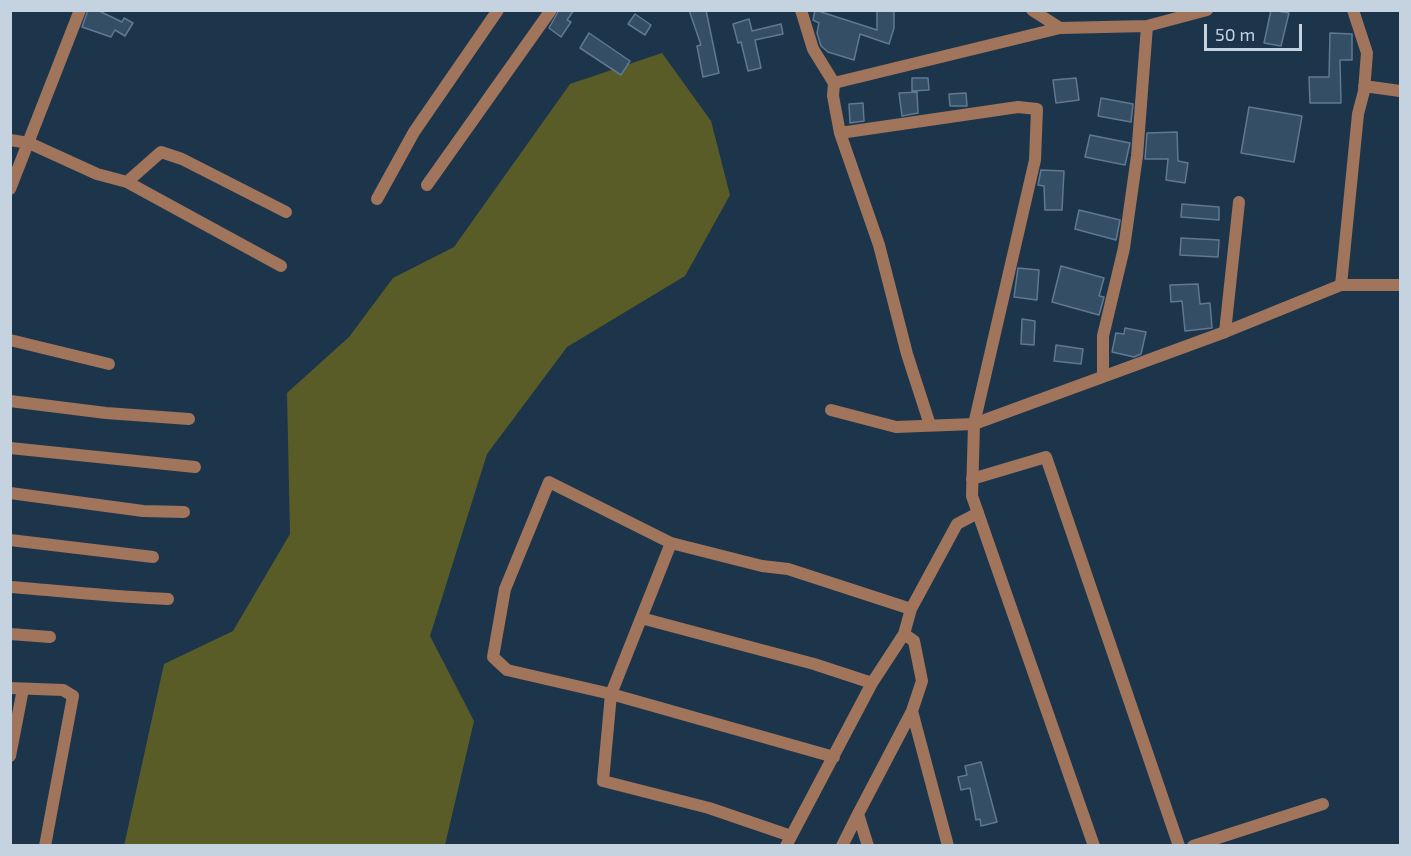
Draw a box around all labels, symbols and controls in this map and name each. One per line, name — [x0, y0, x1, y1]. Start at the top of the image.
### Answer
scale bar — [1207, 12, 1304, 50]
text: 50 m — [1215, 23, 1255, 45]

